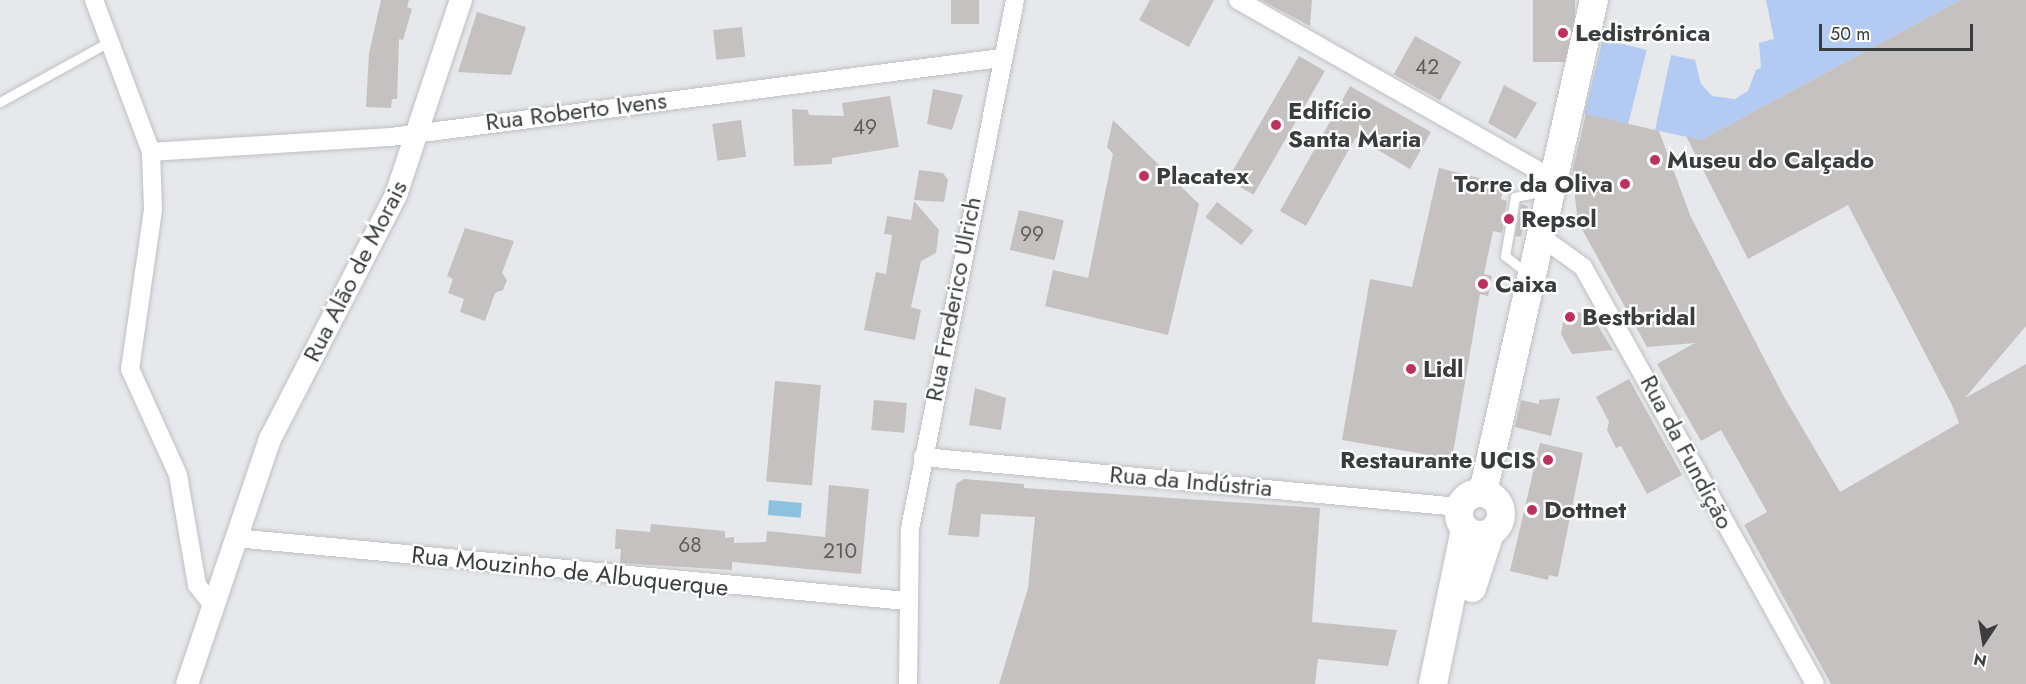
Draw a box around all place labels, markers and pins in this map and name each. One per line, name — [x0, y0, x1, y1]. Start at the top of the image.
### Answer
place label: Ledistrónica — [1575, 19, 1710, 47]
marker: Ledistrónica — [1556, 26, 1570, 40]
place label: Edifício Santa Maria — [1288, 97, 1421, 153]
marker: Edifício Santa Maria — [1269, 118, 1283, 132]
place label: Museu do Calçado — [1667, 146, 1874, 174]
marker: Museu do Calçado — [1648, 153, 1662, 167]
place label: Placatex — [1156, 162, 1249, 190]
marker: Placatex — [1137, 169, 1151, 183]
place label: Torre da Oliva — [1454, 170, 1613, 198]
marker: Torre da Oliva — [1618, 177, 1632, 191]
place label: Repsol — [1521, 205, 1597, 233]
marker: Repsol — [1502, 212, 1516, 226]
place label: Caixa — [1495, 270, 1557, 298]
marker: Caixa — [1476, 277, 1490, 291]
place label: Bestbridal — [1582, 303, 1696, 331]
marker: Bestbridal — [1563, 310, 1577, 324]
place label: Lidl — [1423, 355, 1464, 383]
marker: Lidl — [1404, 362, 1418, 376]
place label: Restaurante UCIS — [1340, 446, 1536, 474]
marker: Restaurante UCIS — [1541, 453, 1555, 467]
place label: Dottnet — [1544, 496, 1626, 524]
marker: Dottnet — [1525, 503, 1539, 517]

